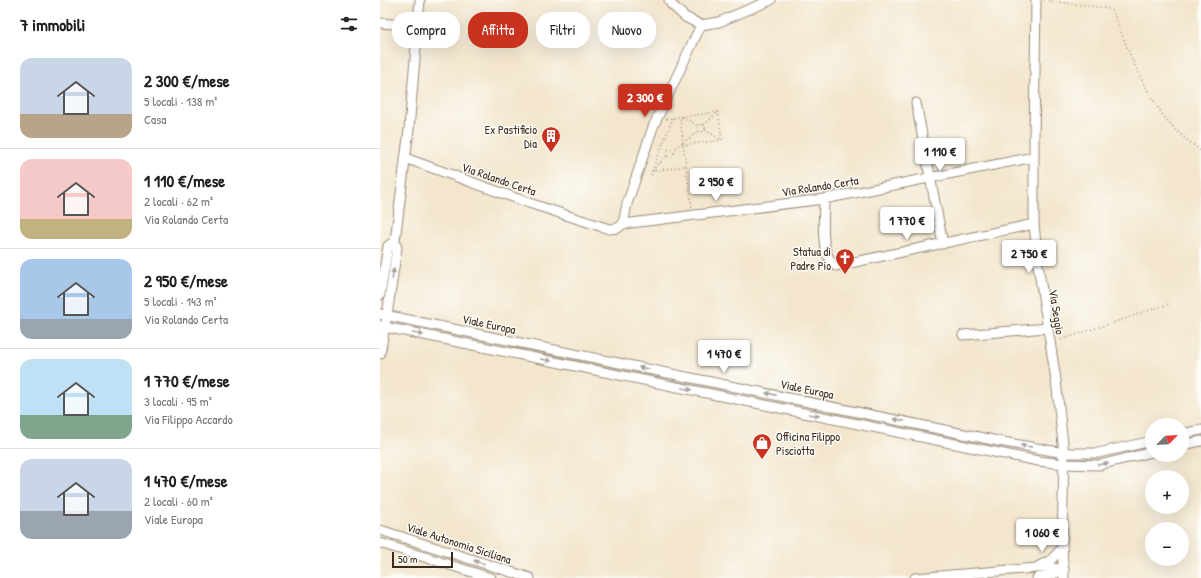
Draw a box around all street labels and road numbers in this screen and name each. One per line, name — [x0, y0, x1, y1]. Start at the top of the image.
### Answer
street label: Via Rolando Certa — [460, 158, 539, 200]
street label: Via Rolando Certa — [780, 171, 860, 200]
street label: Via Seggio — [1045, 288, 1069, 336]
street label: Viale Europa — [461, 310, 518, 338]
street label: Viale Europa — [779, 375, 836, 403]
street label: Viale Autonomia Siciliana — [404, 518, 514, 568]

